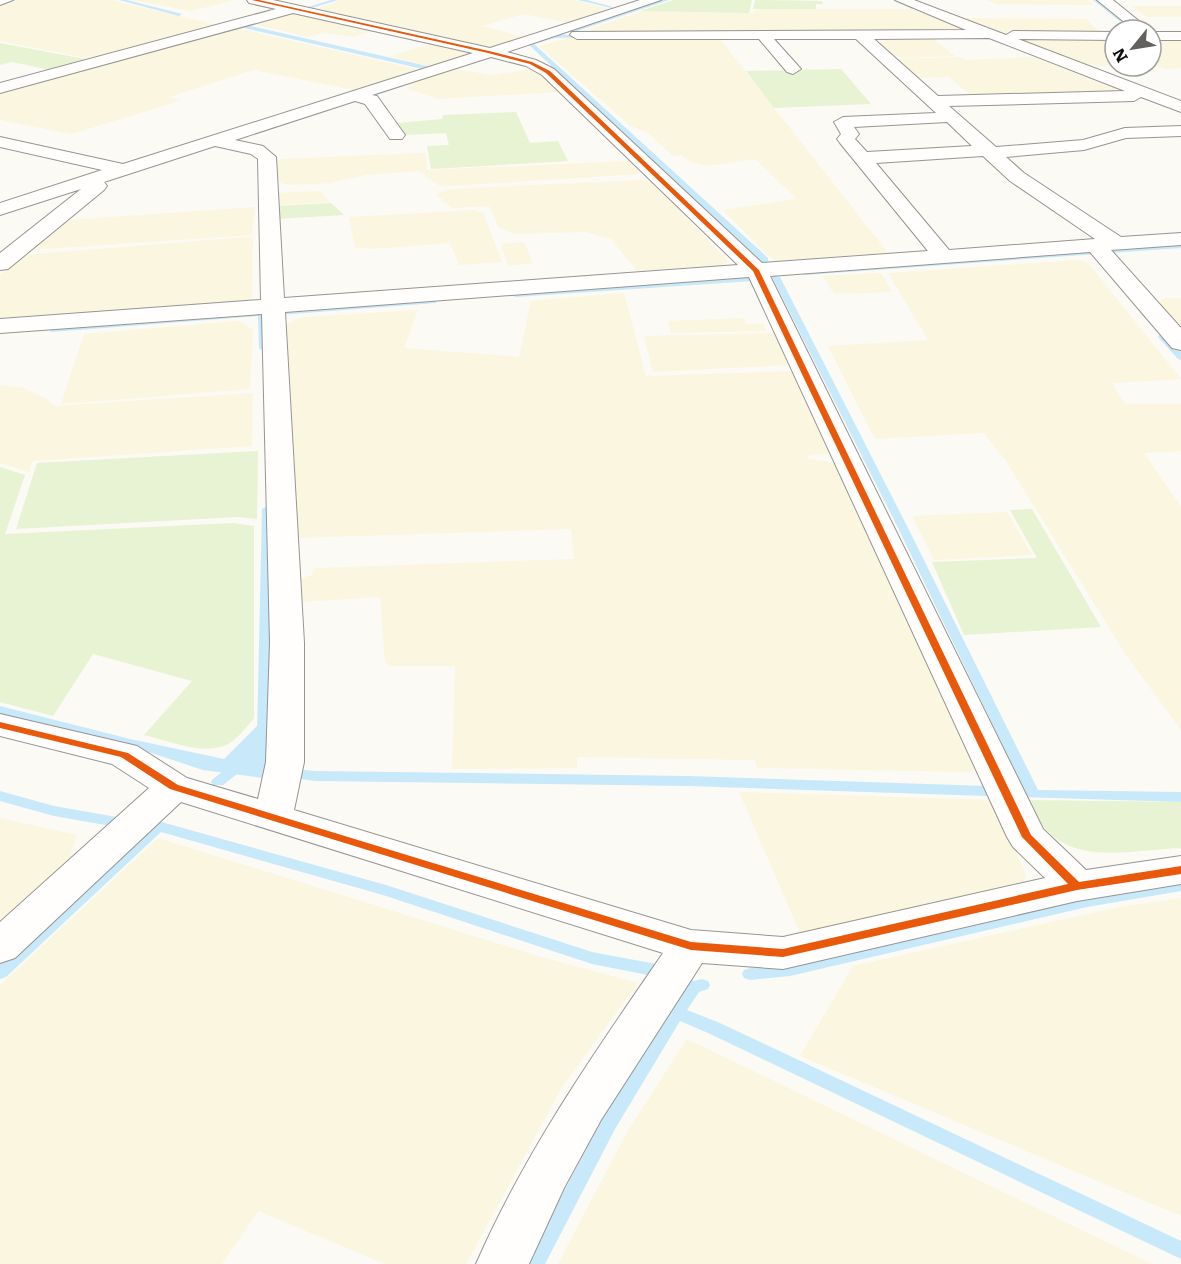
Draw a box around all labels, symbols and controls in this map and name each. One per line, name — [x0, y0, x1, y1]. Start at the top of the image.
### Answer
north arrow — [1103, 18, 1163, 78]
text: N — [1105, 44, 1133, 68]

